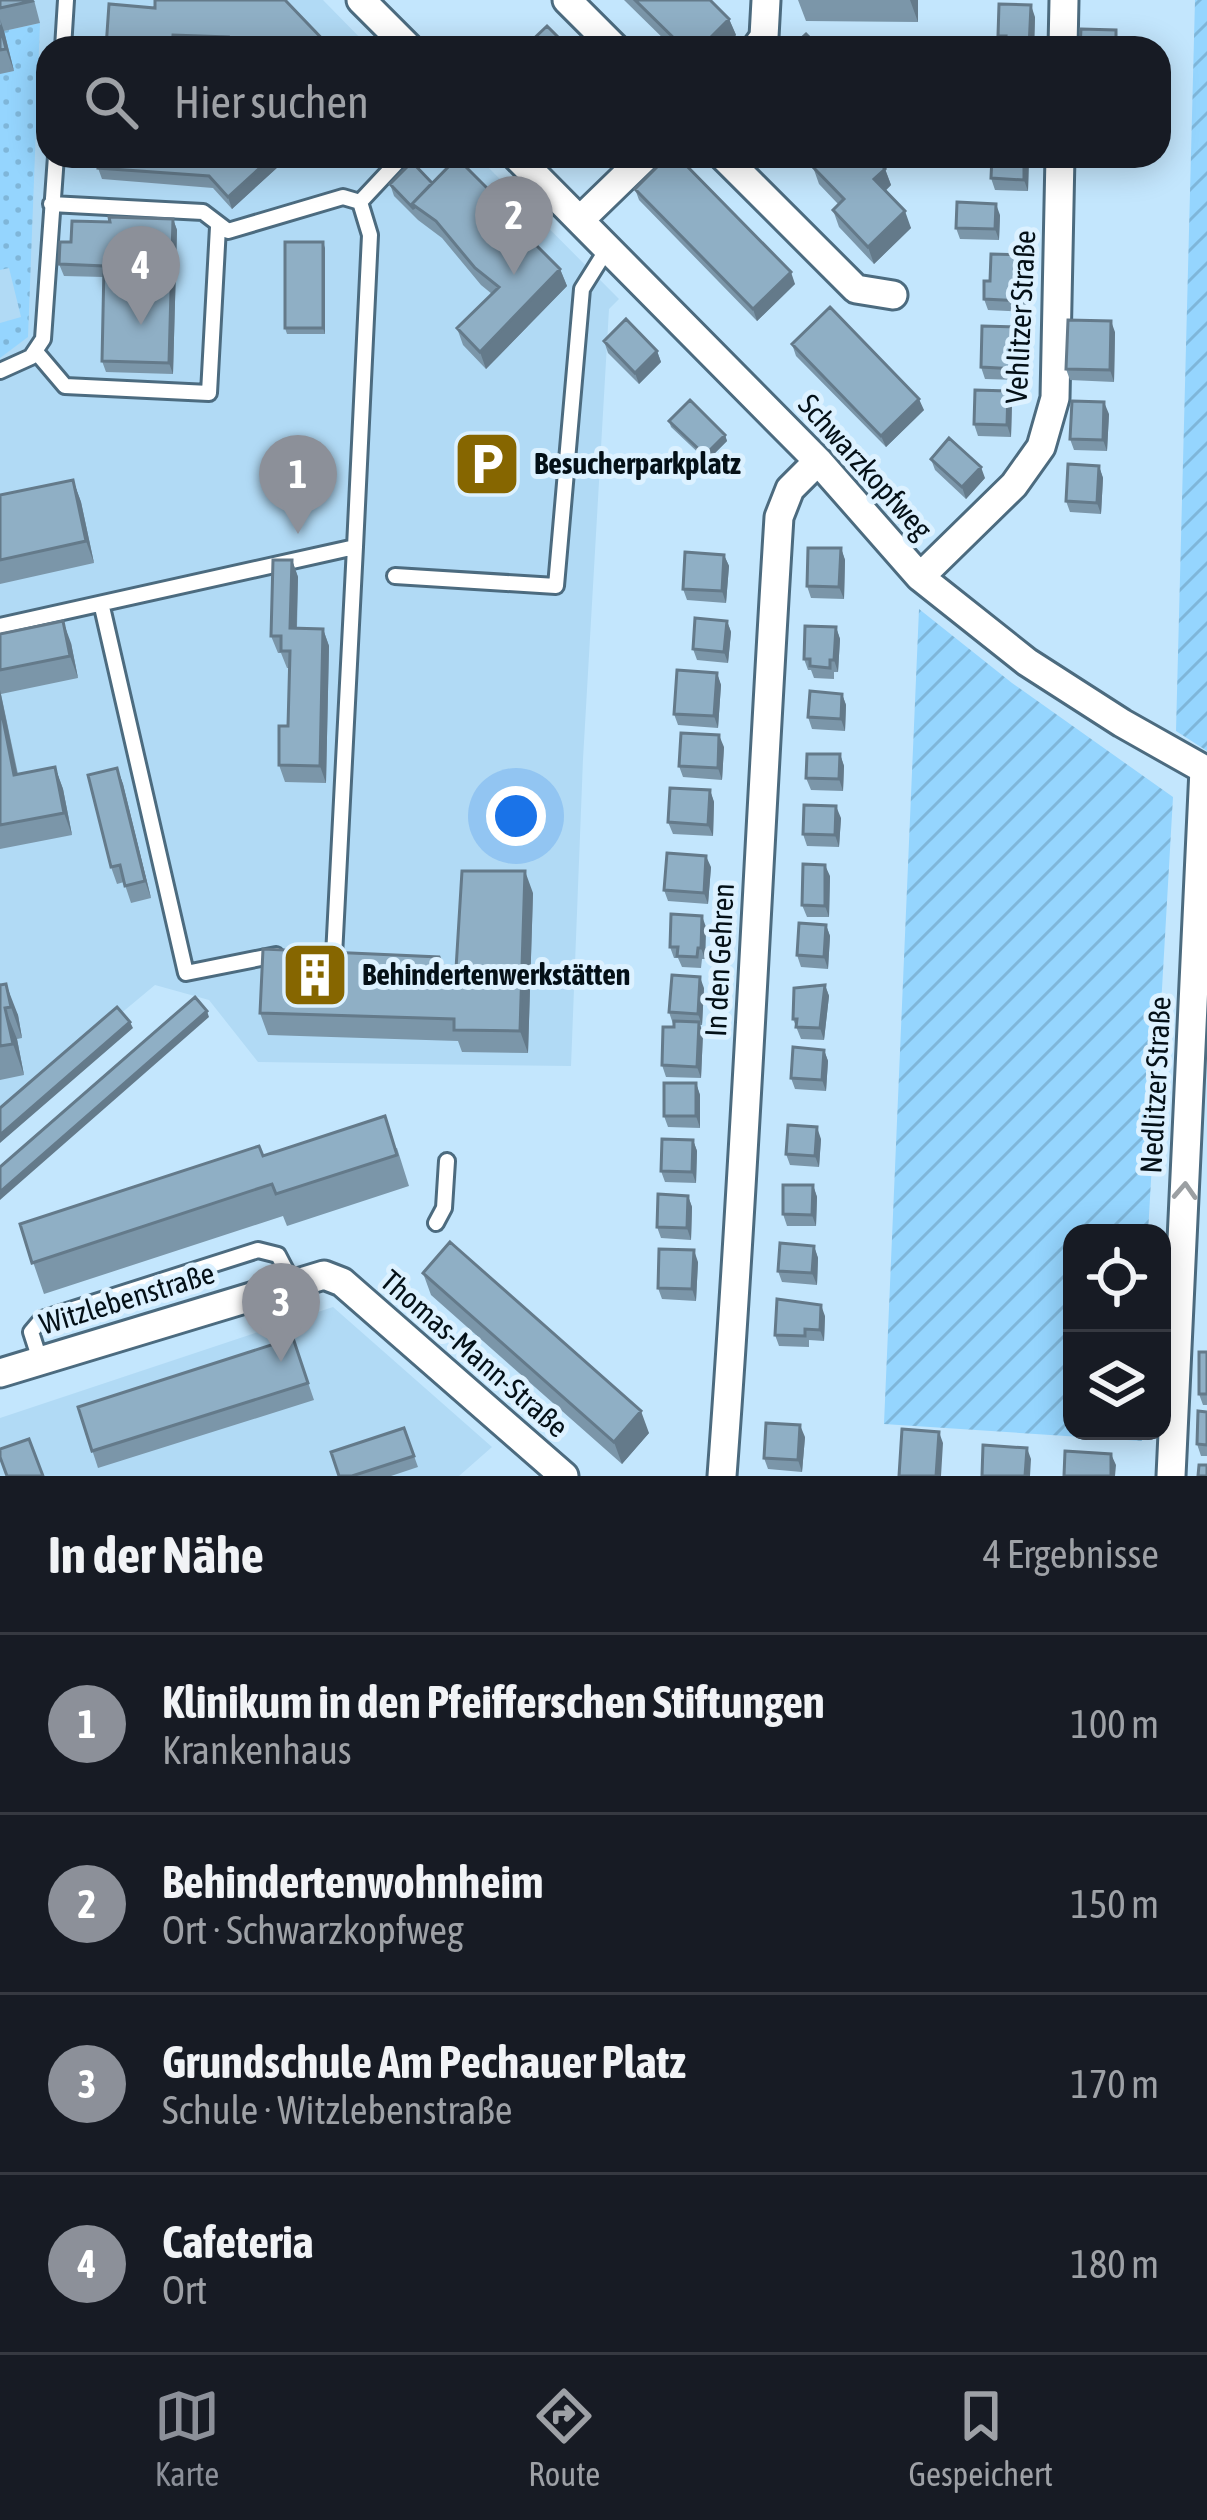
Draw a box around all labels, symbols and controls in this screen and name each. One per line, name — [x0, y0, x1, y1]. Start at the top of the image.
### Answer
search box — [36, 36, 1171, 168]
icon: search — [78, 69, 144, 135]
text: Hier suchen — [174, 76, 369, 128]
pin: 2 — [475, 176, 553, 275]
pin: 4 — [102, 226, 180, 325]
street label: Vehlitzer Straße — [998, 229, 1042, 405]
street label: Schwarzkopfweg — [792, 387, 940, 546]
parking icon: Besucherparkplatz — [452, 429, 522, 499]
pin: 1 — [259, 435, 337, 534]
place label: Besucherparkplatz — [534, 446, 741, 480]
your location — [486, 786, 546, 846]
street label: In den Gehren — [698, 882, 740, 1038]
building icon: Behindertenwerkstätten — [280, 940, 350, 1010]
place label: Behindertenwerkstätten — [362, 957, 630, 991]
street label: Nedlitzer Straße — [1133, 996, 1177, 1174]
one-way arrow — [1172, 1181, 1198, 1200]
map controls — [1063, 1224, 1171, 1440]
button: locate — [1063, 1224, 1171, 1332]
street label: Witzlebenstraße — [35, 1255, 218, 1341]
pin: 3 — [242, 1263, 320, 1362]
street label: Thomas-Mann-Straße — [374, 1263, 575, 1444]
button: layers — [1063, 1332, 1171, 1440]
text: In der Nähe — [48, 1525, 264, 1584]
text: 4 Ergebnisse — [983, 1532, 1159, 1576]
text: Klinikum in den Pfeifferschen Stiftungen — [162, 1676, 825, 1728]
text: 1 — [78, 1702, 96, 1746]
text: 100 m — [1071, 1702, 1159, 1746]
text: Krankenhaus — [162, 1728, 352, 1772]
text: Behindertenwohnheim — [162, 1856, 543, 1908]
text: 2 — [78, 1882, 96, 1926]
text: 150 m — [1071, 1882, 1159, 1926]
text: Ort · Schwarzkopfweg — [162, 1908, 464, 1952]
text: Grundschule Am Pechauer Platz — [162, 2036, 686, 2088]
text: 3 — [78, 2062, 96, 2106]
text: 170 m — [1071, 2062, 1159, 2106]
text: Schule · Witzlebenstraße — [162, 2088, 512, 2132]
text: Cafeteria — [162, 2216, 314, 2268]
text: 4 — [78, 2242, 96, 2286]
text: 180 m — [1071, 2242, 1159, 2286]
text: Ort — [162, 2268, 207, 2312]
tab: Karte — [154, 2383, 220, 2493]
tab: Route — [528, 2383, 600, 2493]
tab: Gespeichert — [908, 2383, 1053, 2493]

